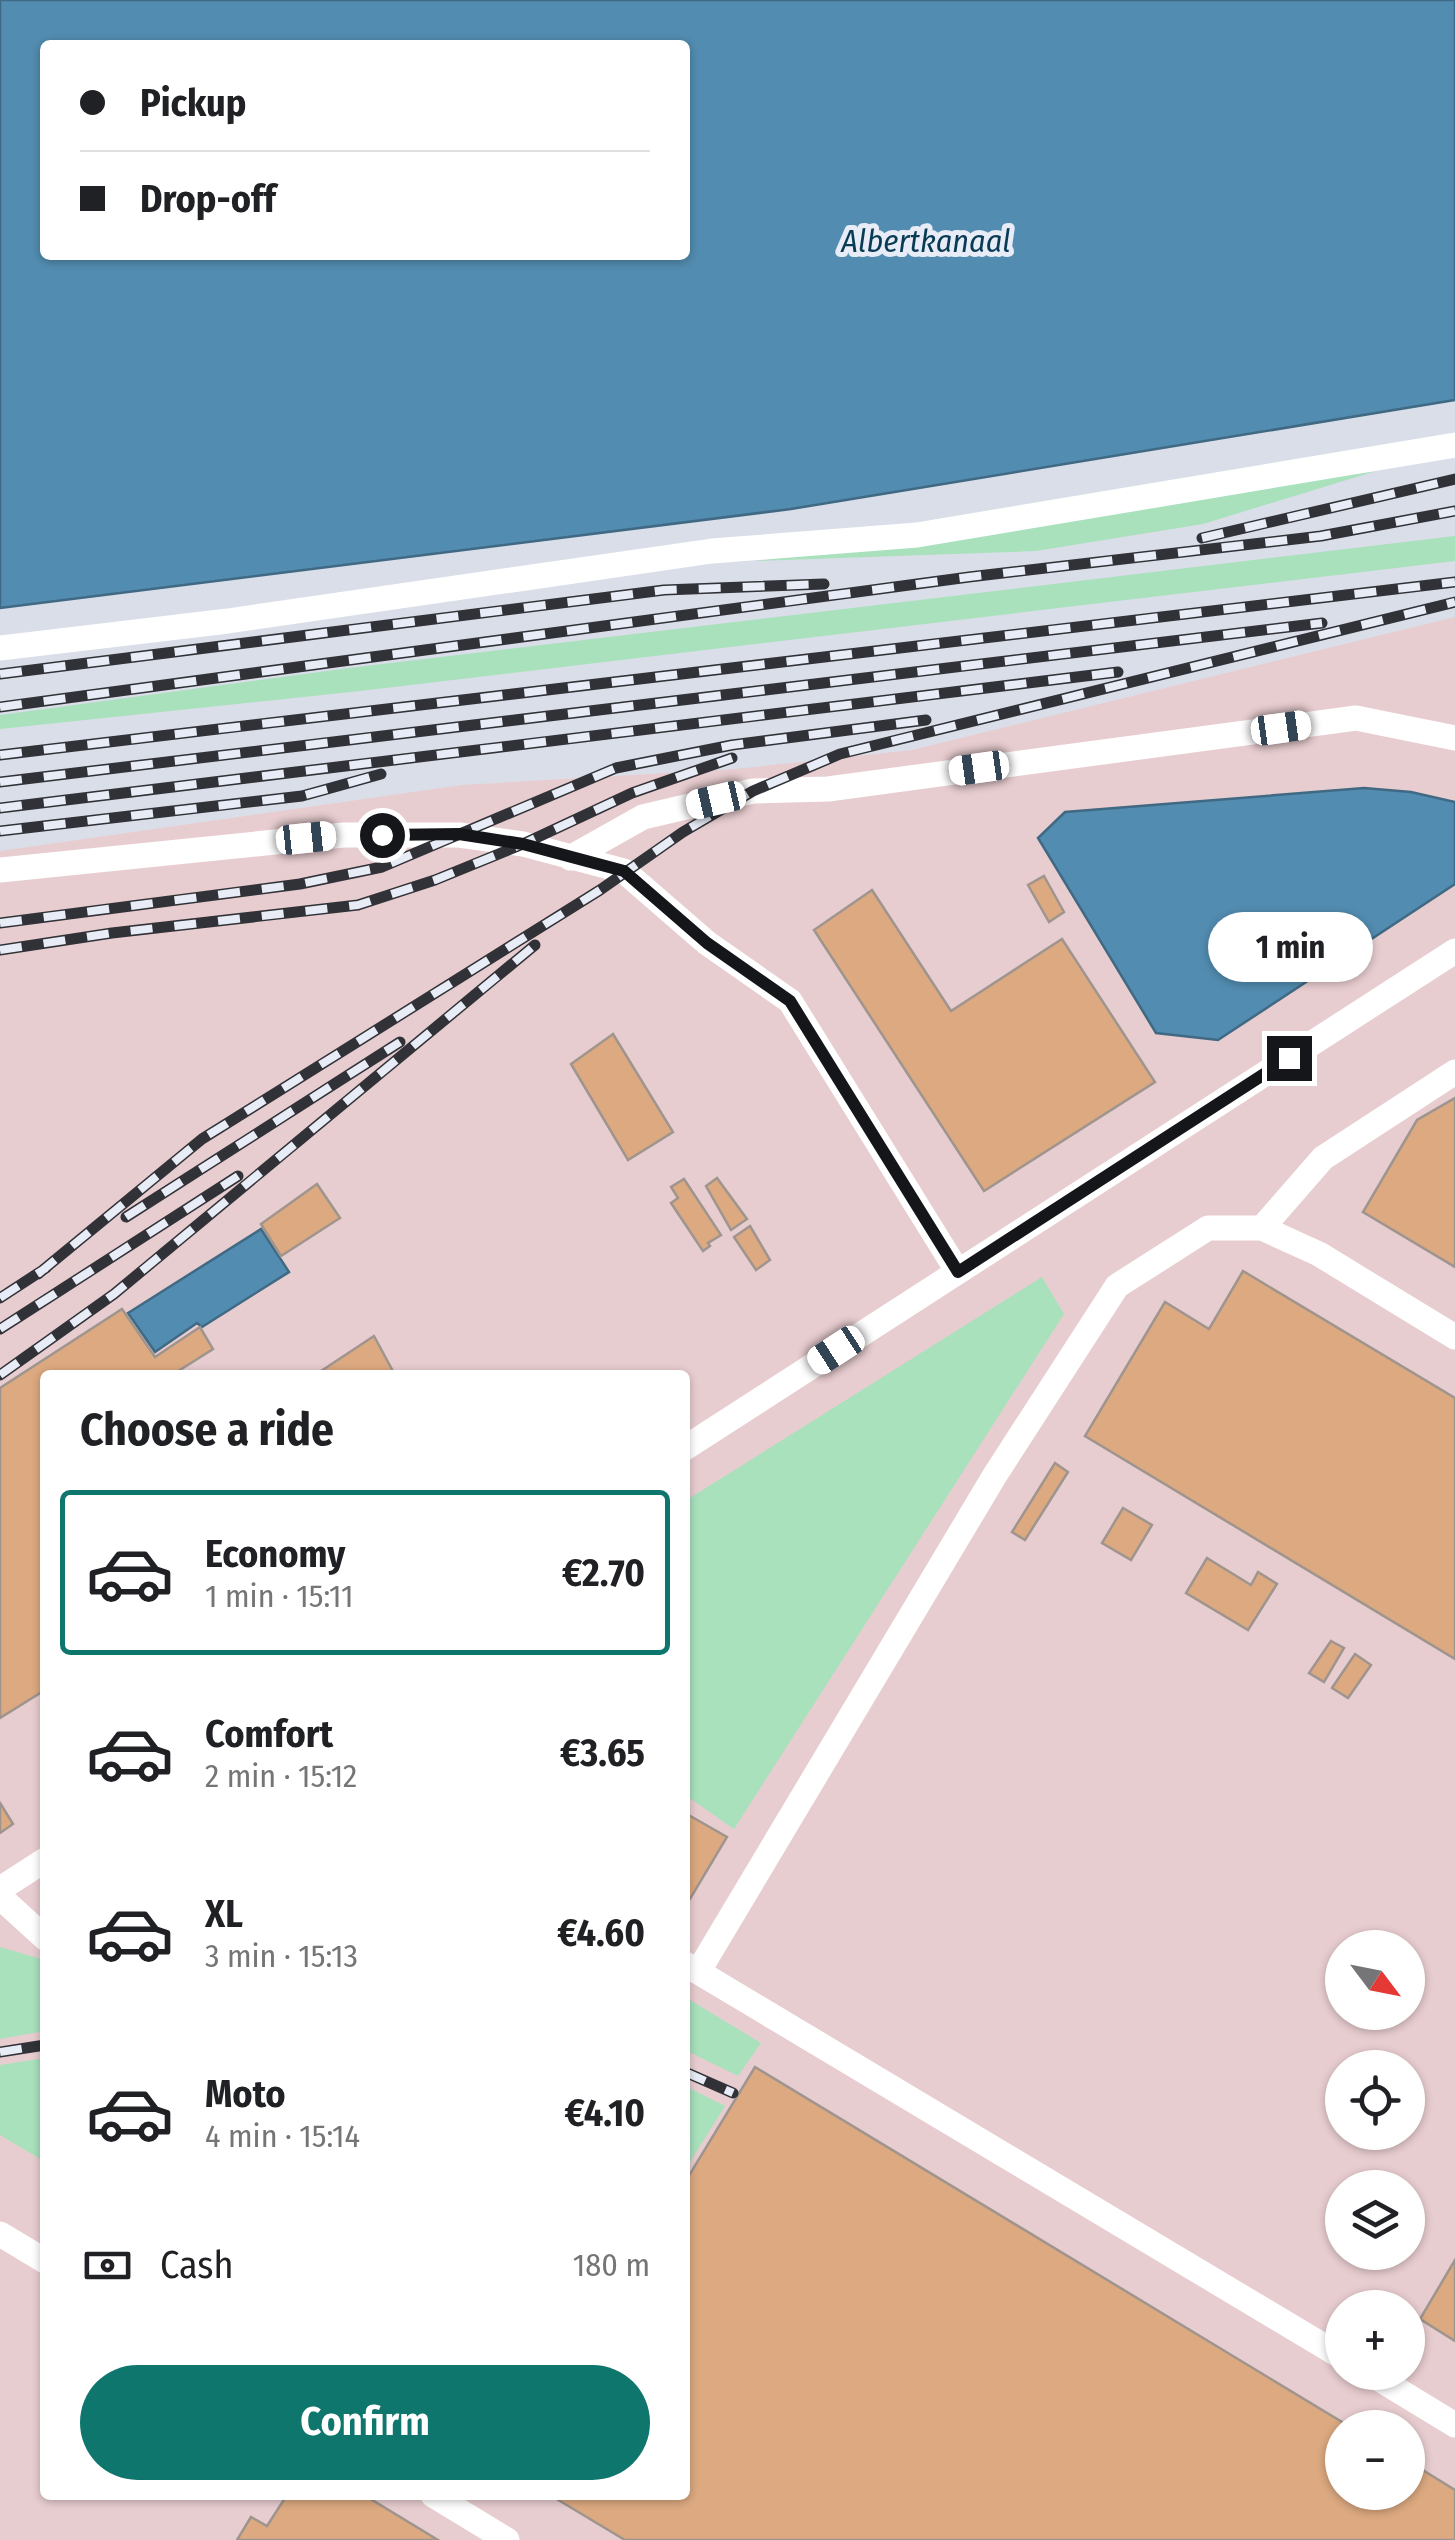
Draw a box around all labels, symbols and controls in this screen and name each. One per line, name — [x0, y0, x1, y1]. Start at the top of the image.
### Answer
text: Pickup — [140, 80, 246, 126]
text: Drop-off — [140, 176, 276, 222]
water label: Albertkanaal — [840, 222, 1011, 260]
car — [1249, 709, 1313, 747]
car — [947, 749, 1011, 787]
car — [683, 779, 749, 821]
route start — [360, 813, 405, 858]
car — [275, 820, 337, 856]
callout: 1 min — [1206, 913, 1372, 983]
text: 1 min — [1256, 928, 1325, 966]
route end — [1267, 1036, 1312, 1081]
car — [803, 1321, 869, 1379]
text: Choose a ride — [80, 1403, 334, 1457]
icon: car — [85, 1528, 175, 1618]
text: Economy — [205, 1531, 345, 1577]
text: €2.70 — [562, 1550, 645, 1596]
text: 1 min · 15:11 — [205, 1577, 354, 1615]
icon: car — [85, 1708, 175, 1798]
text: Comfort — [205, 1711, 333, 1757]
text: €3.65 — [560, 1730, 645, 1776]
text: 2 min · 15:12 — [205, 1757, 357, 1795]
icon: car — [85, 1888, 175, 1978]
text: XL — [205, 1891, 243, 1937]
text: €4.60 — [557, 1910, 645, 1956]
north arrow — [1325, 1930, 1425, 2030]
map controls — [1325, 1930, 1425, 2510]
text: 3 min · 15:13 — [205, 1937, 358, 1975]
button: locate — [1325, 2050, 1425, 2150]
icon: car — [85, 2068, 175, 2158]
text: Moto — [205, 2071, 286, 2117]
text: €4.10 — [565, 2090, 645, 2136]
text: 4 min · 15:14 — [205, 2117, 360, 2155]
button: layers — [1325, 2170, 1425, 2270]
icon: cash — [80, 2238, 135, 2293]
text: Cash — [160, 2242, 234, 2288]
text: 180 m — [573, 2246, 650, 2284]
button: + — [1325, 2290, 1425, 2390]
button: Confirm — [80, 2365, 650, 2480]
button: − — [1325, 2410, 1425, 2510]

